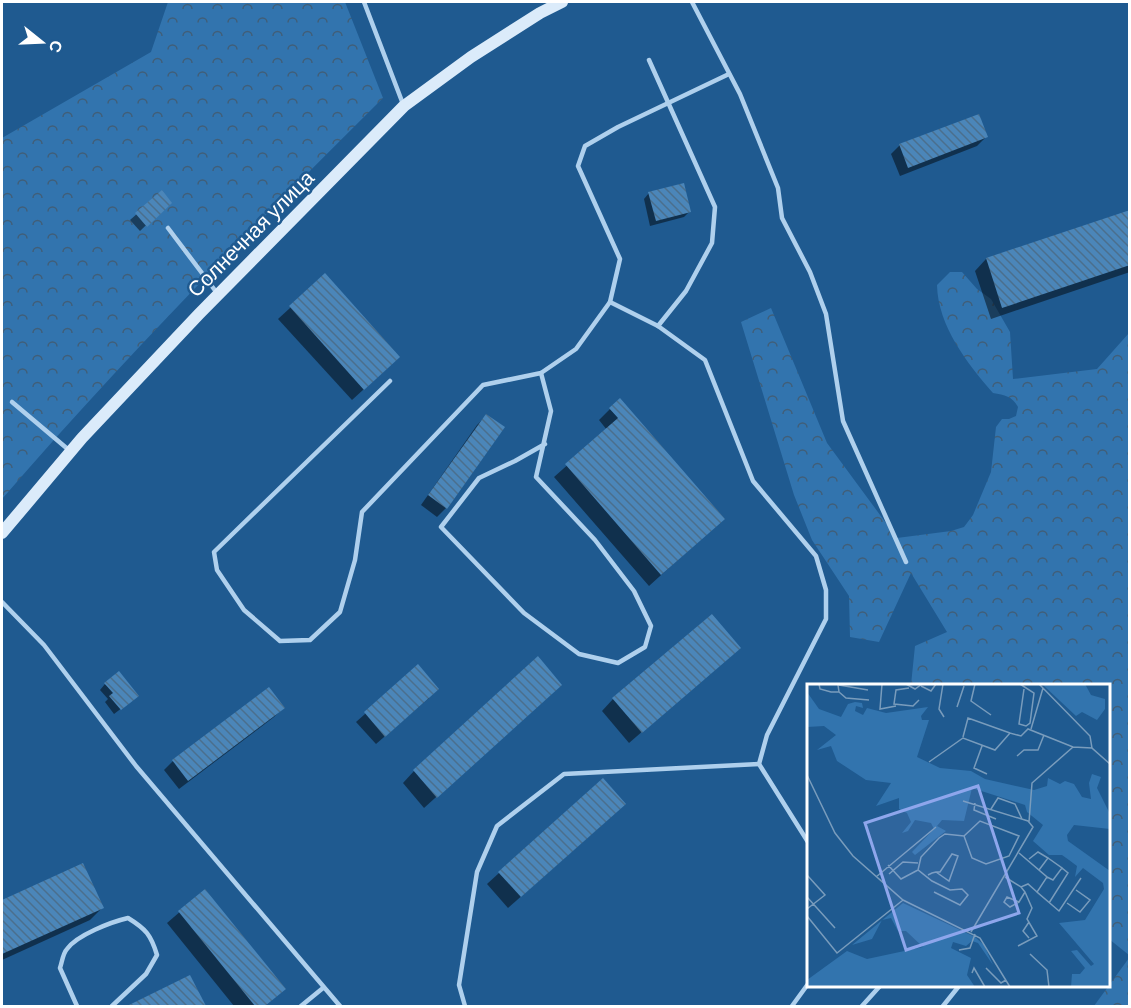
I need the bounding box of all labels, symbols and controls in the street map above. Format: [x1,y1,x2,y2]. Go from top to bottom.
north arrow [12,12,72,72]
text: С [46,38,68,56]
street label: Солнечная улица [181,164,319,301]
inset map [807,684,1110,987]

